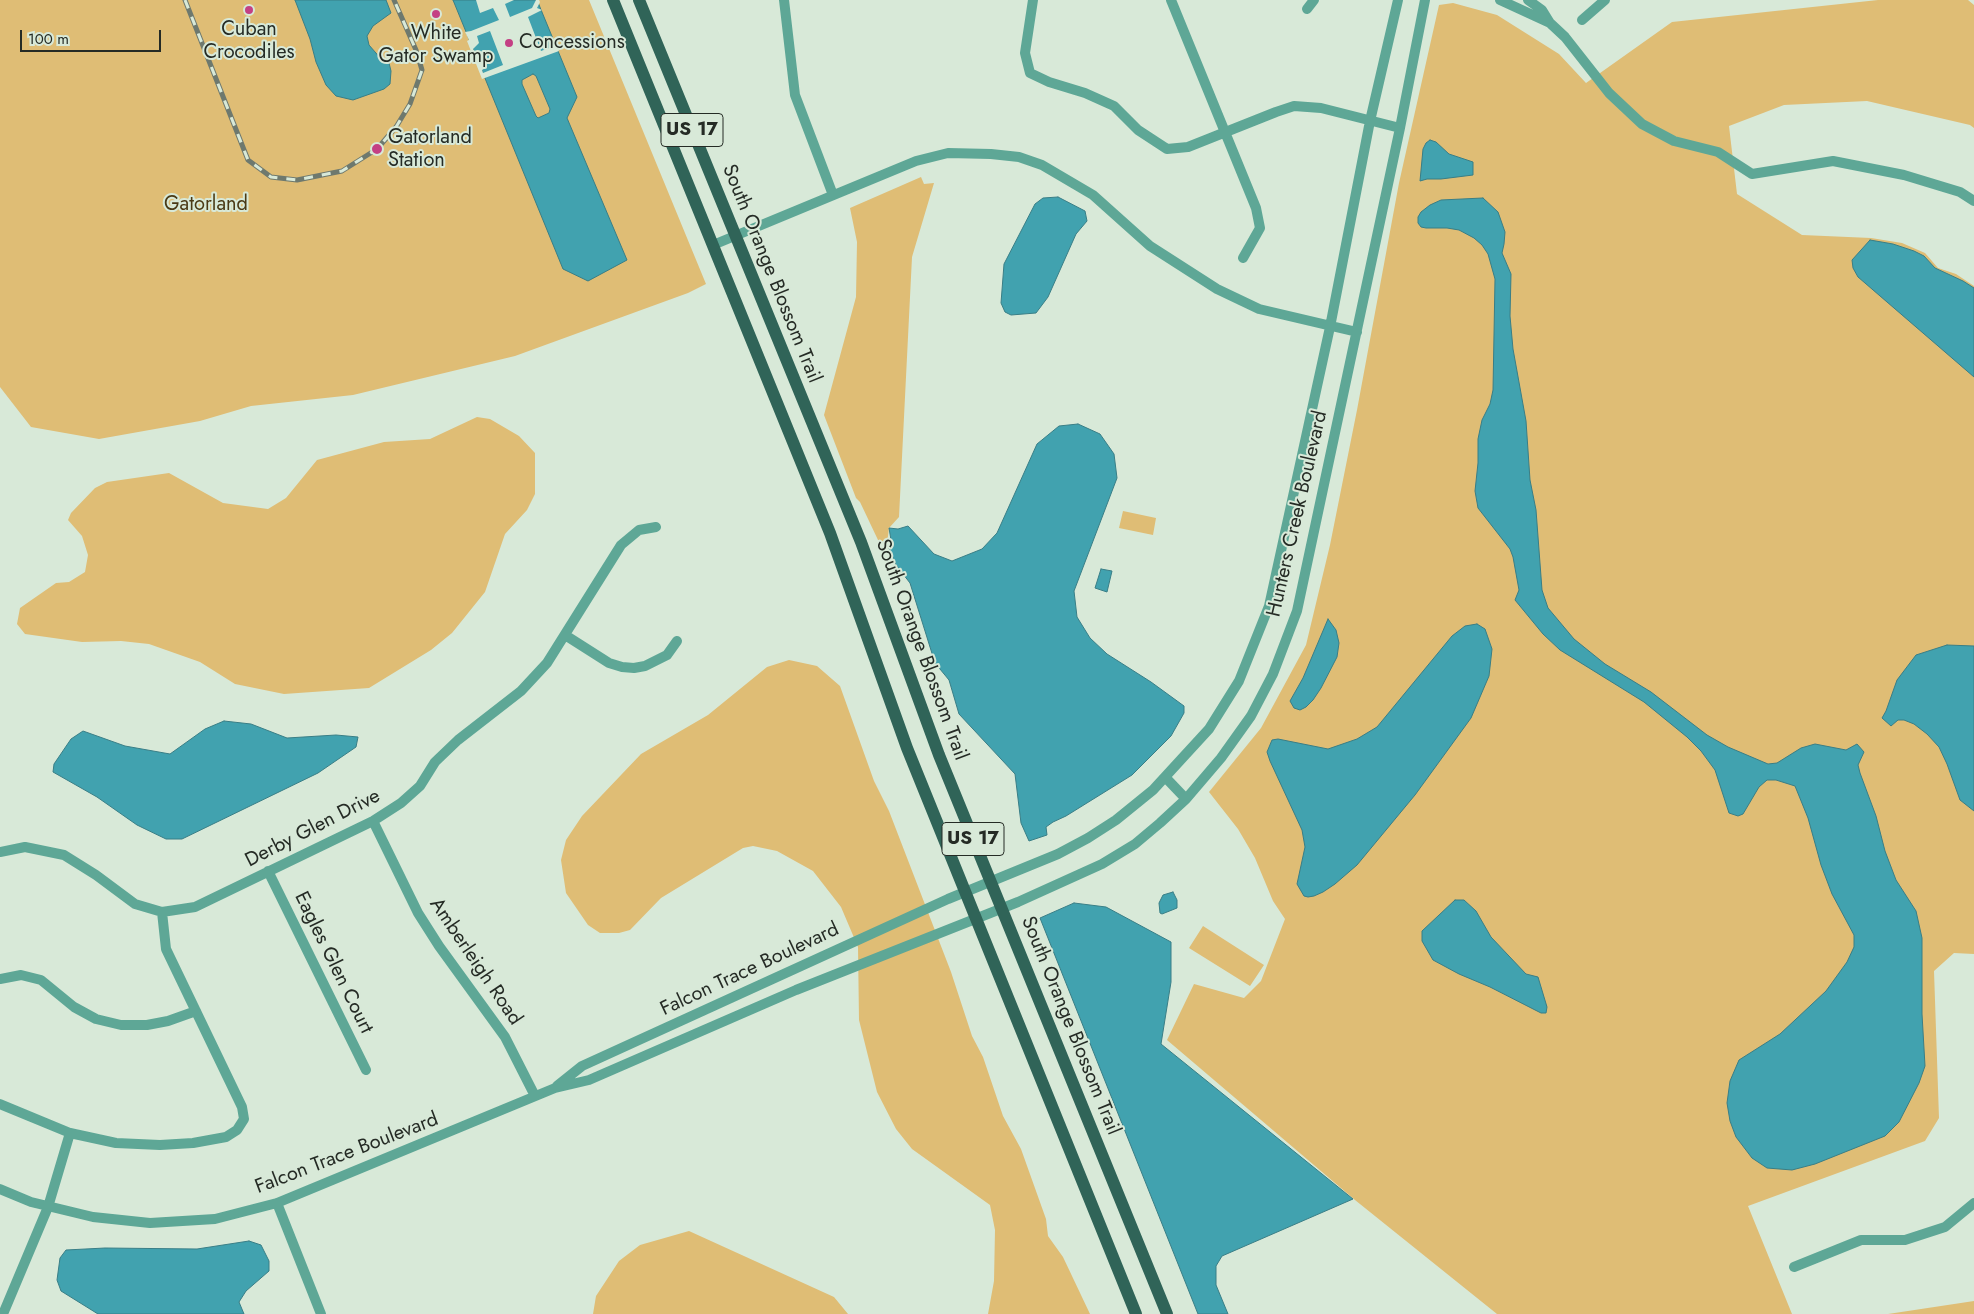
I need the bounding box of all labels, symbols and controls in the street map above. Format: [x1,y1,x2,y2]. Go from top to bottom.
marker: Cuban Crocodiles [243,4,255,16]
marker: White Gator Swamp [430,8,442,20]
place label: Cuban Crocodiles [203,18,295,65]
scale bar [22,20,164,52]
place label: White Gator Swamp [379,22,493,69]
text: 100 m [28,28,69,50]
place label: Concessions [519,31,625,55]
marker: Concessions [503,37,515,49]
road number: US 17 [661,114,723,146]
place label: Gatorland Station [388,126,472,173]
marker: Gatorland Station [370,142,384,156]
street label: South Orange Blossom Trail [716,161,826,387]
park label: Gatorland [164,193,248,217]
street label: Hunters Creek Boulevard [1263,409,1333,619]
street label: South Orange Blossom Trail [870,536,972,764]
street label: Derby Glen Drive [242,785,384,873]
road number: US 17 [942,822,1004,856]
street label: Eagles Glen Court [288,888,378,1038]
street label: Amberleigh Road [424,894,526,1030]
street label: South Orange Blossom Trail [1015,913,1125,1139]
street label: Falcon Trace Boulevard [657,918,843,1022]
street label: Falcon Trace Boulevard [252,1108,442,1200]

